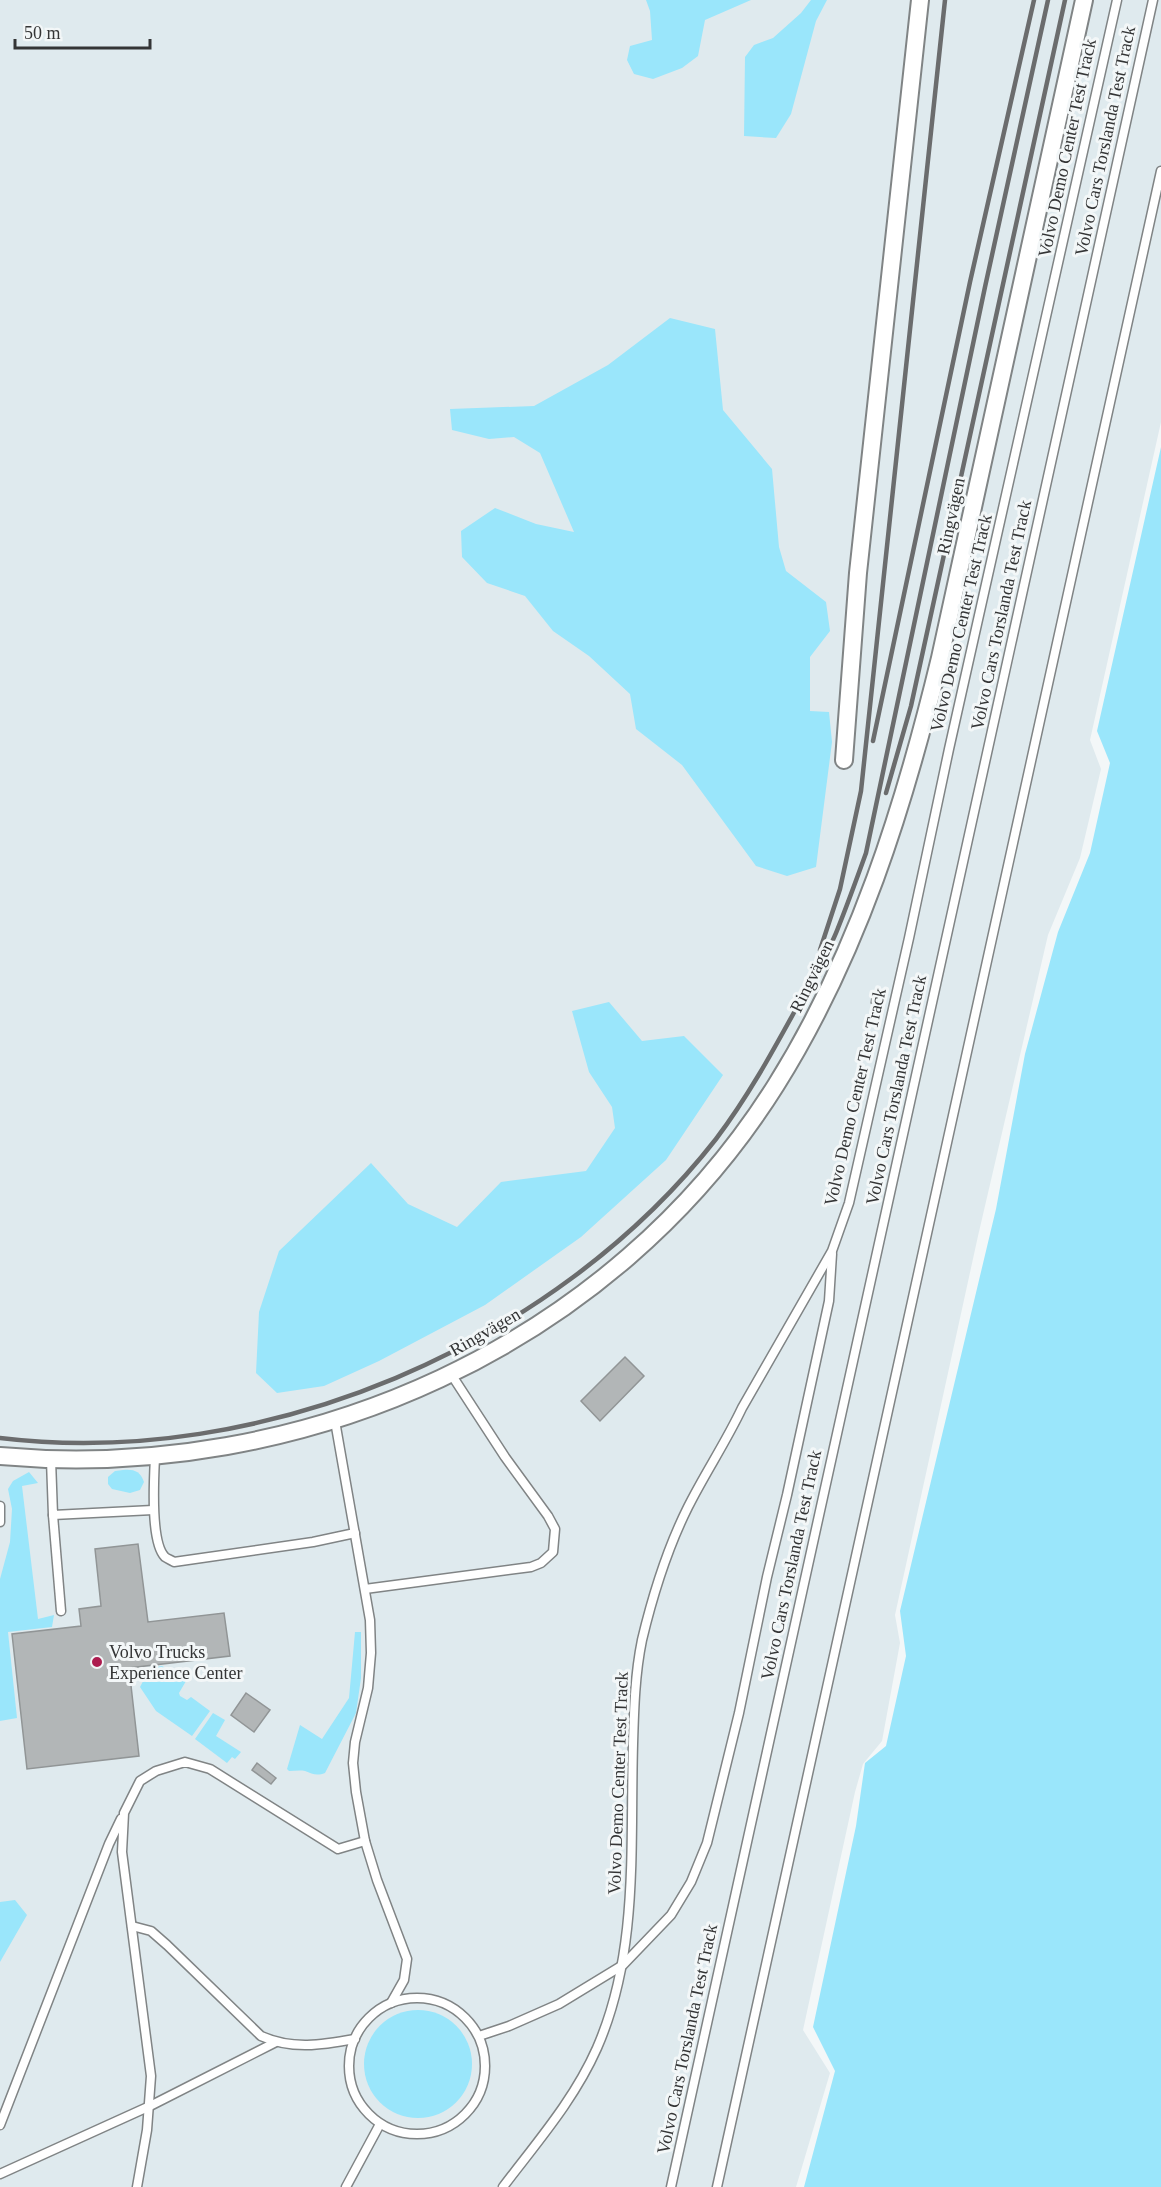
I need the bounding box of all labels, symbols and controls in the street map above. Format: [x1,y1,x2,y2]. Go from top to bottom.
scale bar [15,12,150,50]
text: 50 m [24,23,61,43]
street label: Volvo Cars Torslanda Test Track [1071,24,1139,258]
street label: Volvo Demo Center Test Track [1034,37,1100,259]
street label: Ringvägen [933,476,969,556]
street label: Volvo Cars Torslanda Test Track [967,498,1035,732]
street label: Volvo Demo Center Test Track [926,512,996,734]
street label: Ringvägen [786,937,838,1015]
street label: Volvo Cars Torslanda Test Track [862,973,930,1207]
street label: Volvo Demo Center Test Track [820,986,890,1208]
street label: Ringvägen [446,1304,524,1360]
street label: Volvo Cars Torslanda Test Track [757,1448,825,1682]
place label: Volvo Trucks Experience Center [109,1642,242,1683]
marker: Volvo Trucks Experience Center [90,1655,104,1669]
street label: Volvo Demo Center Test Track [604,1671,632,1895]
street label: Volvo Cars Torslanda Test Track [653,1922,721,2156]

